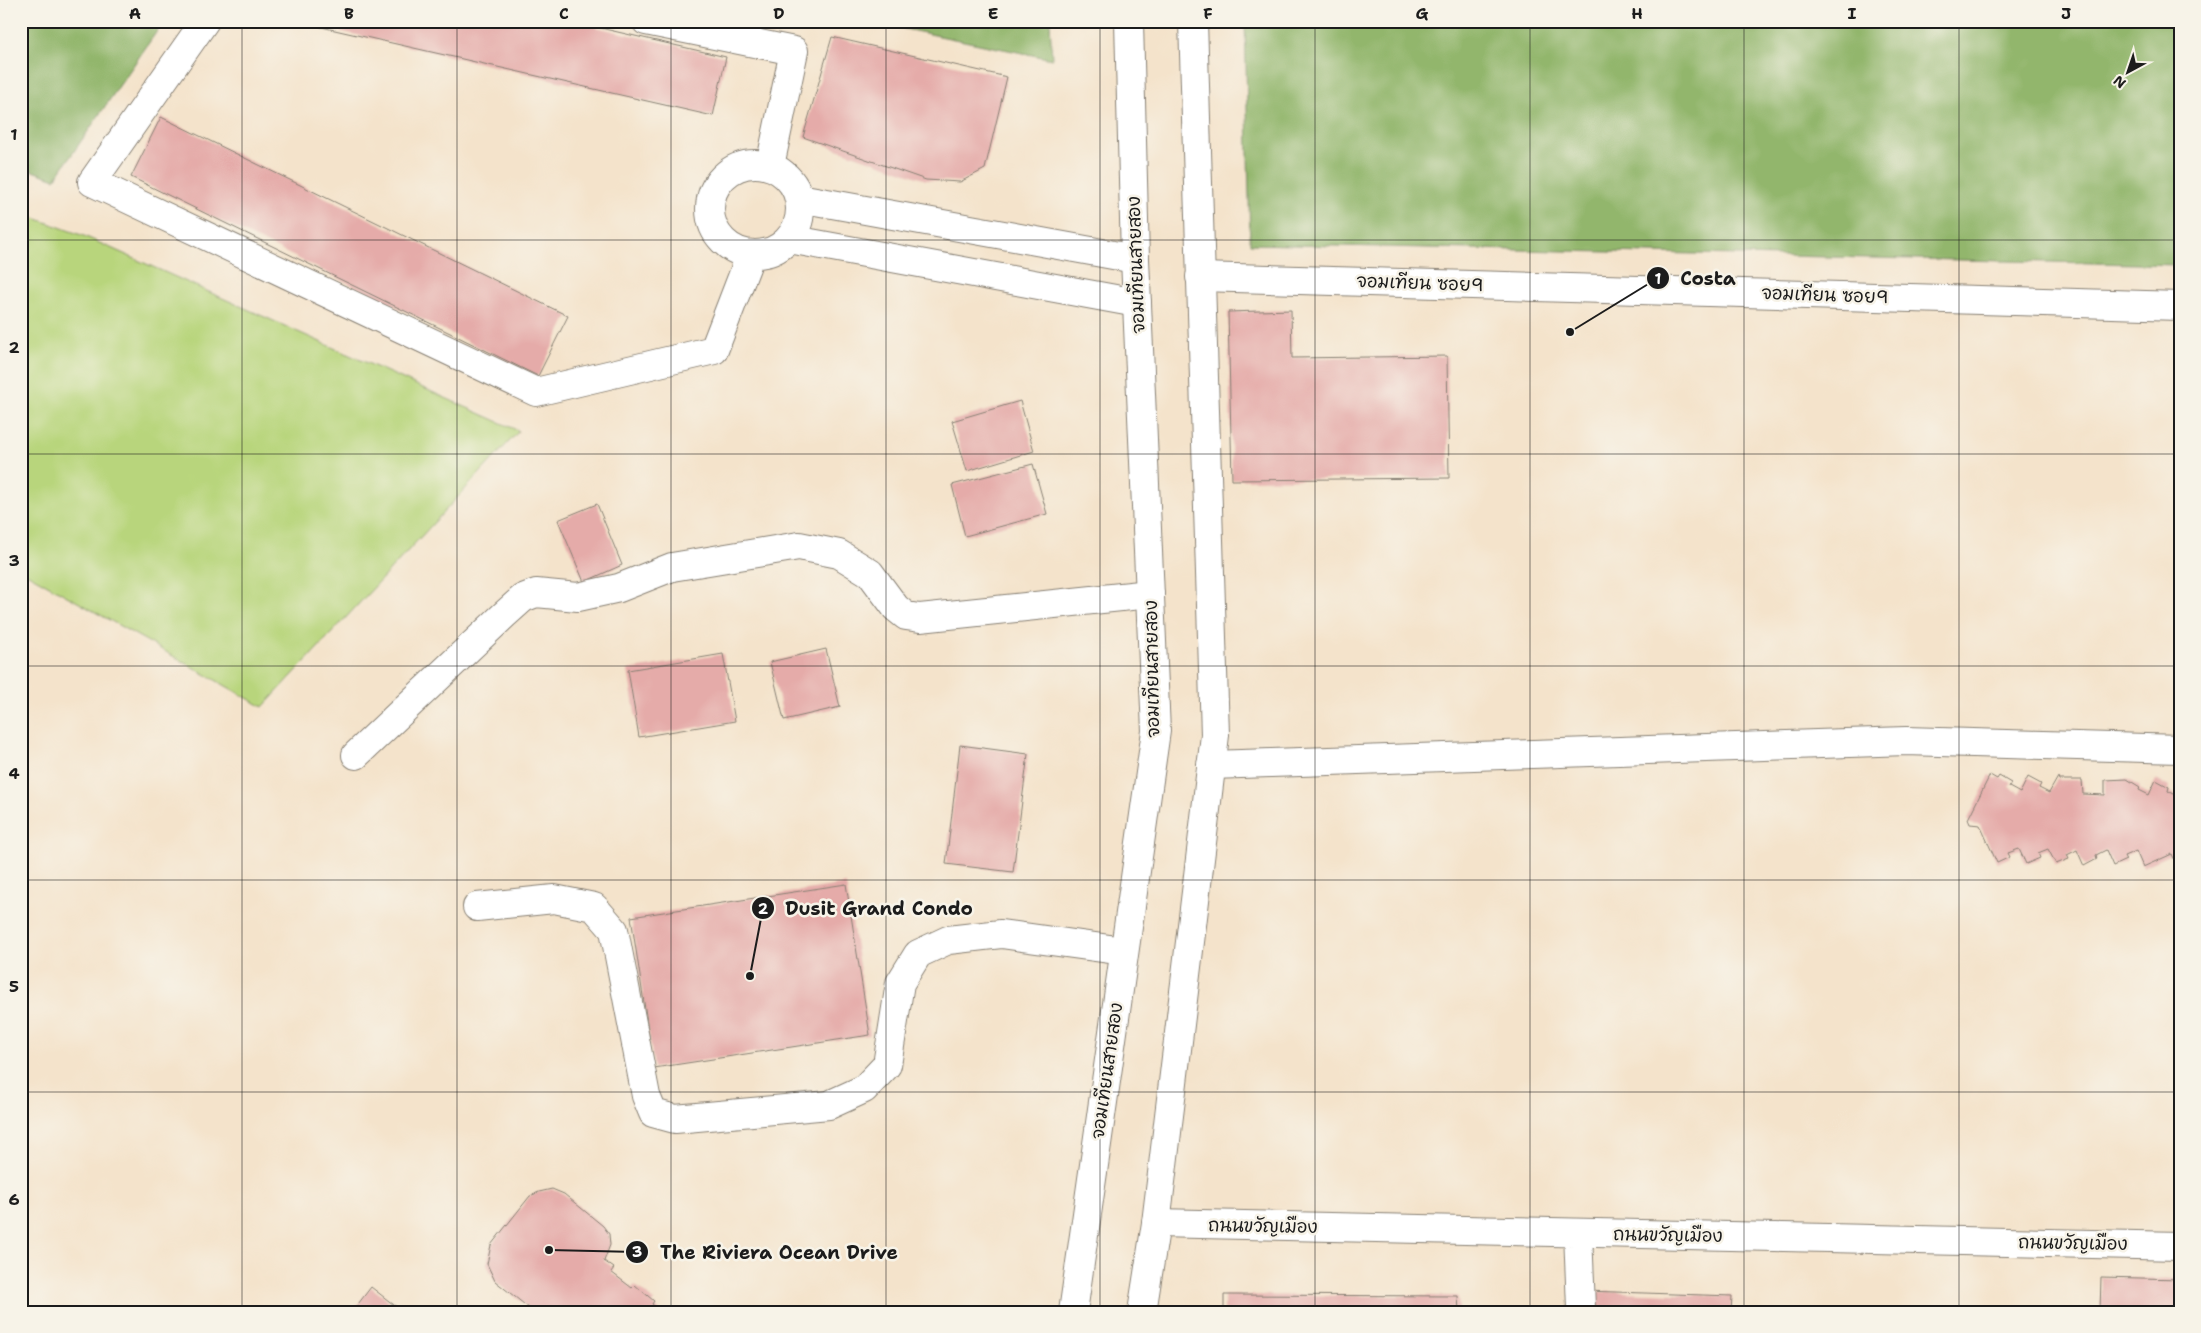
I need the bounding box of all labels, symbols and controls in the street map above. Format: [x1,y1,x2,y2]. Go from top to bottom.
text: A [129,3,141,24]
text: B [344,3,354,24]
text: C [559,3,569,24]
text: D [773,3,785,24]
text: E [988,3,998,24]
text: F [1203,3,1213,24]
text: G [1416,3,1429,24]
text: H [1631,3,1643,24]
text: I [1848,3,1857,24]
text: J [2061,3,2071,24]
north arrow [2104,48,2154,98]
text: N [2110,71,2130,92]
text: 1 [10,124,18,145]
street label: จอมเทียนสายสอง [1122,196,1150,334]
callout: Costa [1645,261,1746,295]
text: Costa [1680,266,1736,291]
street label: จอมเทียน ซอย9 [1356,269,1484,297]
text: 1 [1655,269,1662,289]
street label: จอมเทียน ซอย9 [1761,281,1889,309]
text: 2 [8,337,20,358]
text: 3 [8,550,20,571]
street label: จอมเทียนสายสอง [1139,600,1165,738]
text: 4 [8,763,20,784]
callout: Dusit Grand Condo [750,891,983,925]
text: Dusit Grand Condo [785,896,973,921]
text: 2 [758,899,769,919]
text: 5 [9,976,19,997]
street label: จอมเทียนสายสอง [1086,1001,1128,1141]
text: 6 [8,1189,20,1210]
street label: ถนนขวัญเมือง [1208,1213,1318,1239]
street label: ถนนขวัญเมือง [1613,1222,1723,1248]
street label: ถนนขวัญเมือง [2018,1230,2128,1256]
callout: The Riviera Ocean Drive [625,1235,908,1269]
text: The Riviera Ocean Drive [660,1240,898,1265]
text: 3 [632,1242,642,1262]

